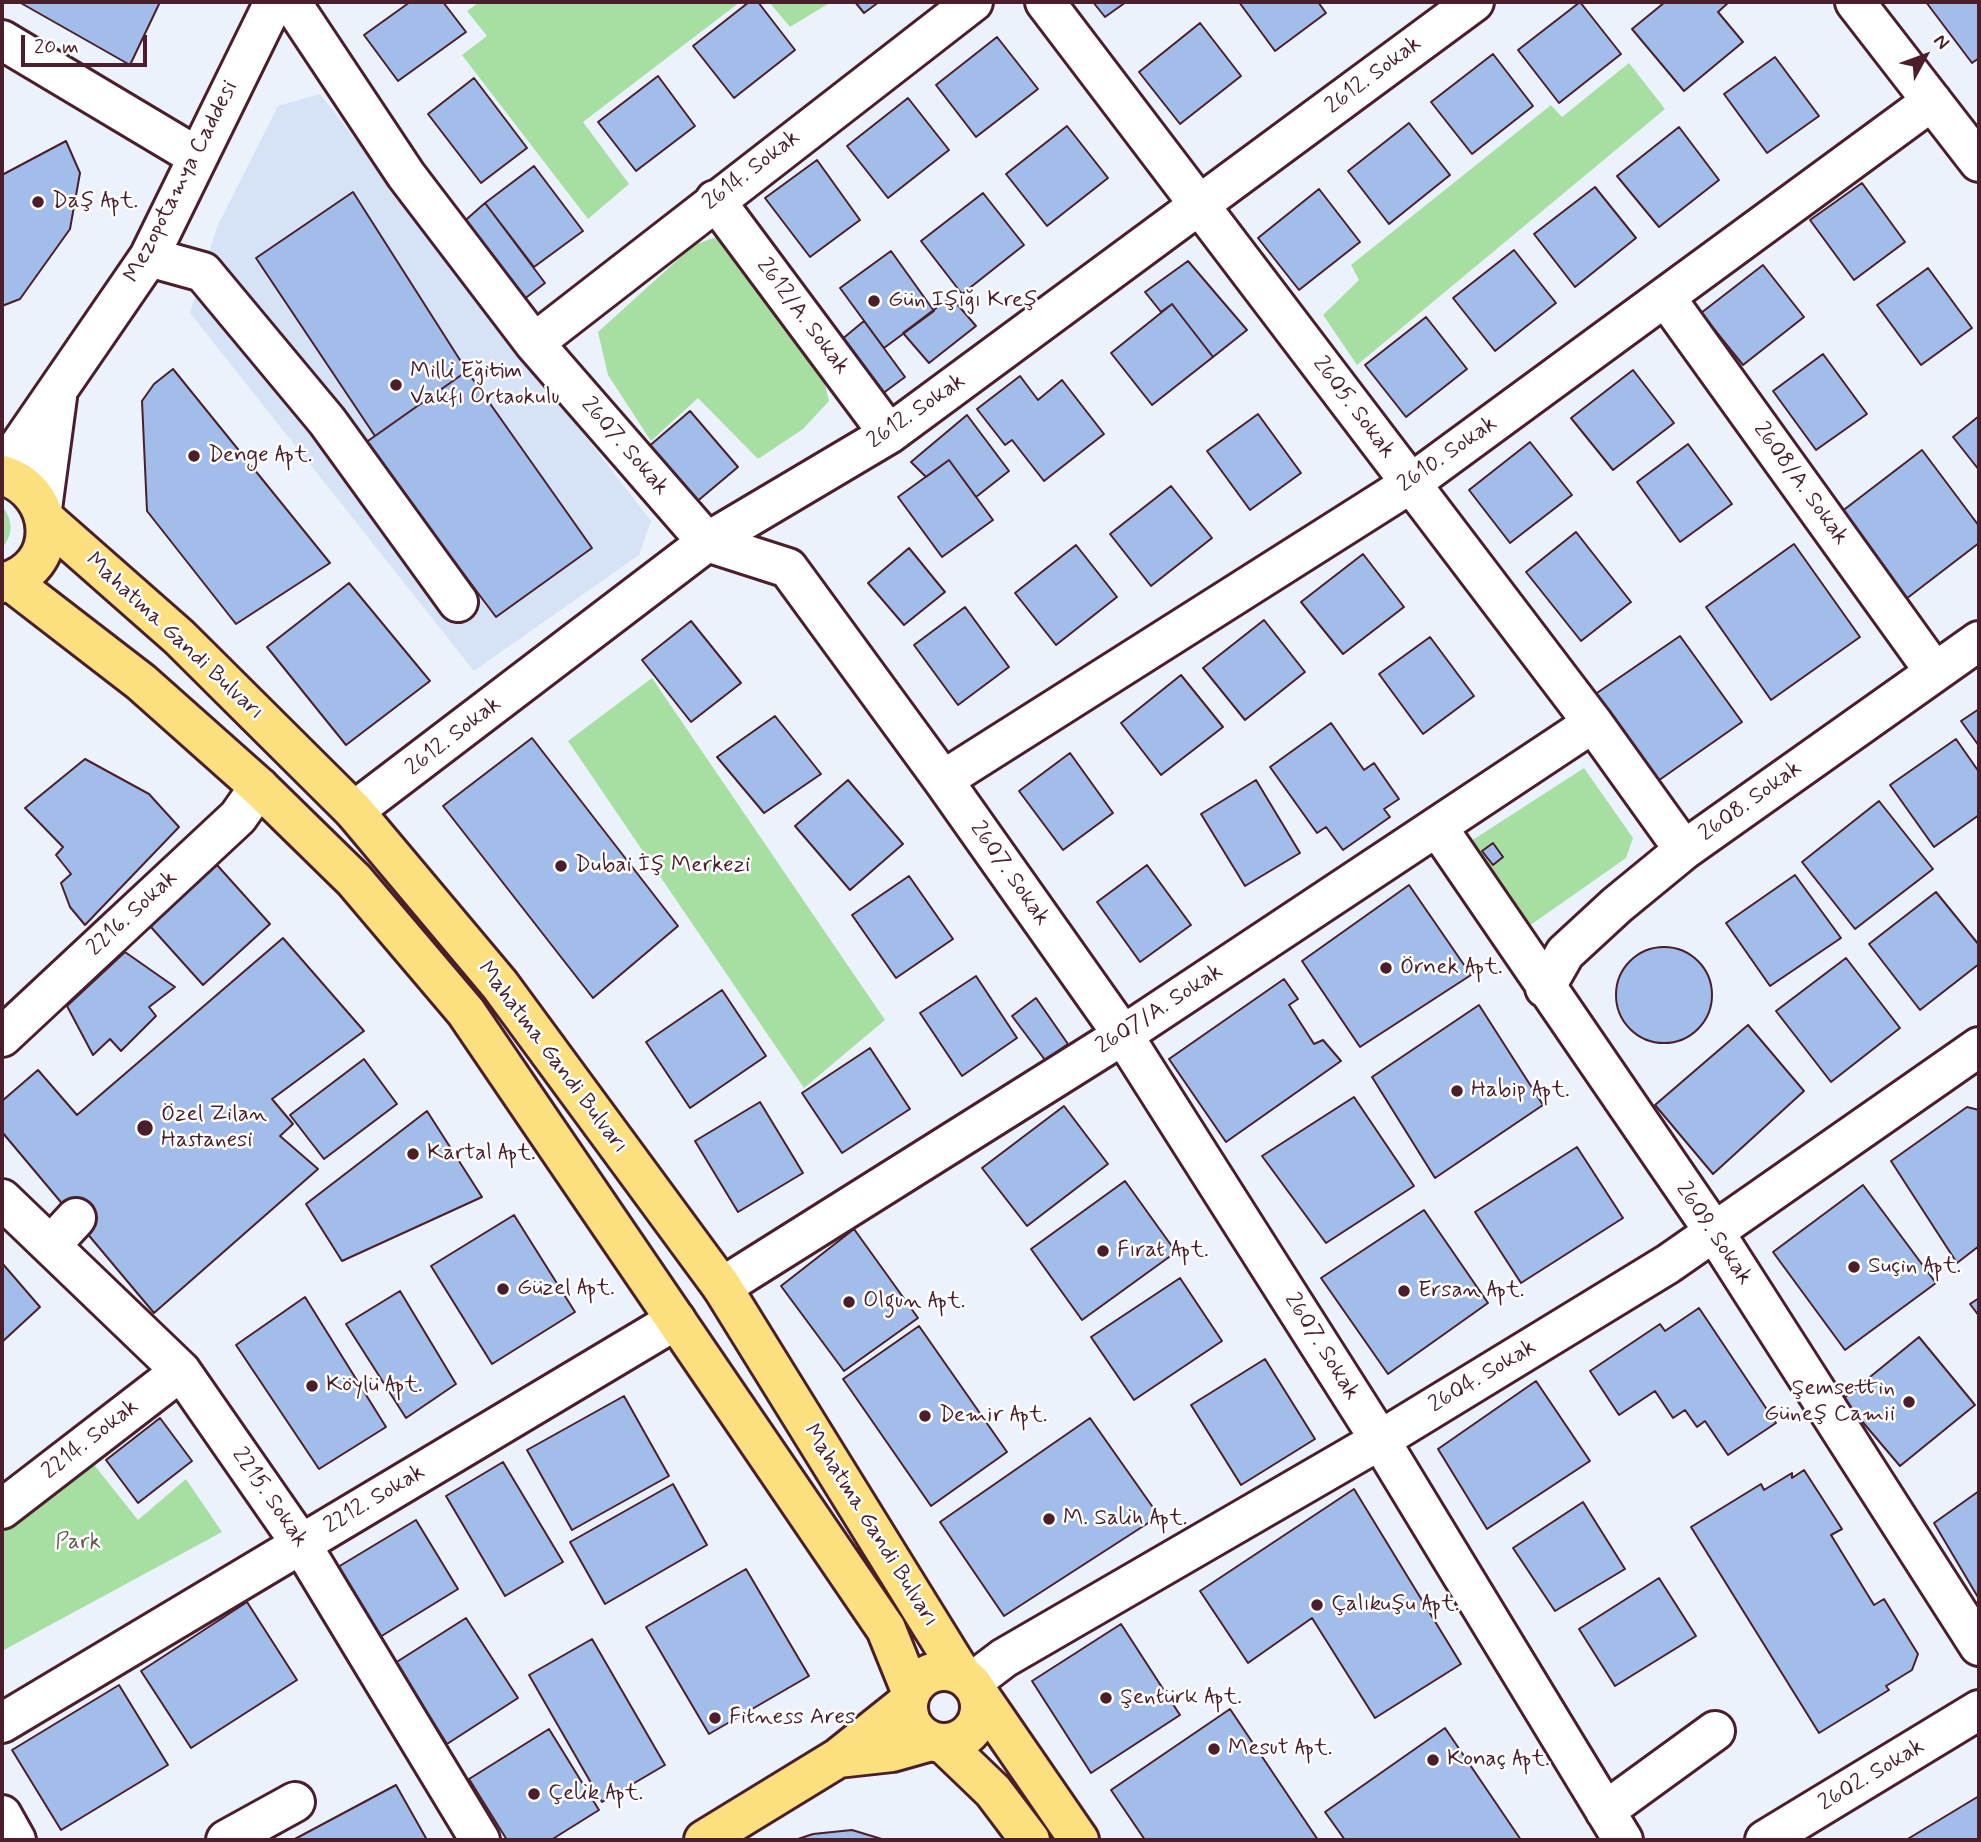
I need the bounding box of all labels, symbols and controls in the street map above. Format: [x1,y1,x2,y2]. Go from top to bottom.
scale bar [24,21,150,65]
north arrow [1890,21,1960,91]
text: N [1928,29,1955,55]
street label: 2612. Sokak [1320,31,1428,121]
text: 20 m [34,33,79,61]
street label: Mezopotamya Caddesi [119,77,245,287]
street label: 2614. Sokak [698,125,806,217]
place label: Daş Apt. [52,188,138,216]
marker: Daş Apt. [30,194,46,210]
street label: 2612/A. Sokak [749,253,855,381]
place label: Gün Işığı Kreş [888,287,1038,315]
marker: Gün Işığı Kreş [866,293,882,309]
street label: 2605. Sokak [1306,351,1400,465]
place label: Milli Eğitim Vakfı Ortaokulu [410,358,560,412]
street label: 2612. Sokak [863,368,971,456]
marker: Milli Eğitim Vakfı Ortaokulu [388,377,404,393]
street label: 2607. Sokak [574,392,674,502]
street label: 2610. Sokak [1393,411,1503,499]
street label: 2608/A. Sokak [1746,417,1854,551]
place label: Denge Apt. [208,442,312,470]
marker: Denge Apt. [186,448,202,464]
street label: Mahatma Gandi Bulvarı [79,547,269,727]
street label: 2612. Sokak [401,691,507,783]
street label: 2608. Sokak [1694,756,1808,848]
street label: 2607. Sokak [963,817,1055,931]
place label: Dubai İş Merkezi [575,852,750,880]
marker: Dubai İş Merkezi [553,858,569,874]
street label: 2216. Sokak [82,865,184,963]
place label: Örnek Apt. [1400,954,1503,982]
street label: Mahatma Gandi Bulvarı [471,956,633,1160]
street label: 2607/A. Sokak [1091,959,1229,1061]
marker: Örnek Apt. [1378,960,1394,976]
place label: Habip Apt. [1471,1077,1570,1105]
marker: Habip Apt. [1449,1083,1465,1099]
place label: Özel Zilan Hastanesi [161,1101,267,1155]
marker: Özel Zilan Hastanesi [135,1118,155,1138]
place label: Kartal Apt. [427,1140,536,1168]
marker: Kartal Apt. [405,1146,421,1162]
street label: 2609. Sokak [1668,1177,1758,1291]
place label: Fırat Apt. [1117,1237,1209,1265]
marker: Fırat Apt. [1095,1243,1111,1259]
place label: Suçin Apt. [1868,1253,1961,1281]
marker: Suçin Apt. [1846,1259,1862,1275]
place label: Güzel Apt. [517,1275,615,1303]
place label: Ersan Apt. [1418,1277,1525,1305]
marker: Güzel Apt. [495,1281,511,1297]
marker: Ersan Apt. [1396,1283,1412,1299]
place label: Olgun Apt. [863,1288,965,1316]
street label: 2607. Sokak [1277,1288,1365,1406]
marker: Olgun Apt. [841,1294,857,1310]
street label: 2604. Sokak [1424,1334,1542,1420]
place label: Köylü Apt. [326,1372,423,1400]
place label: Şemsettin Güneş Camii [1764,1375,1895,1429]
marker: Köylü Apt. [304,1378,320,1394]
street label: 2214. Sokak [37,1394,145,1486]
marker: Şemsettin Güneş Camii [1901,1394,1917,1410]
place label: Demir Apt. [939,1402,1048,1430]
marker: Demir Apt. [917,1408,933,1424]
street label: Mahatma Gandi Bulvarı [796,1420,944,1632]
street label: 2215. Sokak [225,1443,313,1553]
street label: 2212. Sokak [320,1459,430,1541]
place label: M. Salih Apt. [1063,1505,1188,1533]
marker: M. Salih Apt. [1041,1511,1057,1527]
park label: Park [55,1529,101,1557]
place label: Çalıkuşu Apt. [1331,1591,1460,1619]
marker: Çalıkuşu Apt. [1309,1597,1325,1613]
place label: Şentürk Apt. [1120,1684,1242,1712]
marker: Şentürk Apt. [1098,1690,1114,1706]
place label: Fitness Ares [729,1704,855,1732]
marker: Fitness Ares [707,1710,723,1726]
street label: 2602. Sokak [1814,1734,1930,1818]
place label: Mesut Apt. [1228,1735,1332,1763]
marker: Mesut Apt. [1206,1741,1222,1757]
place label: Konaç Apt. [1447,1746,1550,1774]
marker: Konaç Apt. [1425,1752,1441,1768]
place label: Çelik Apt. [548,1780,643,1808]
marker: Çelik Apt. [526,1786,542,1802]

